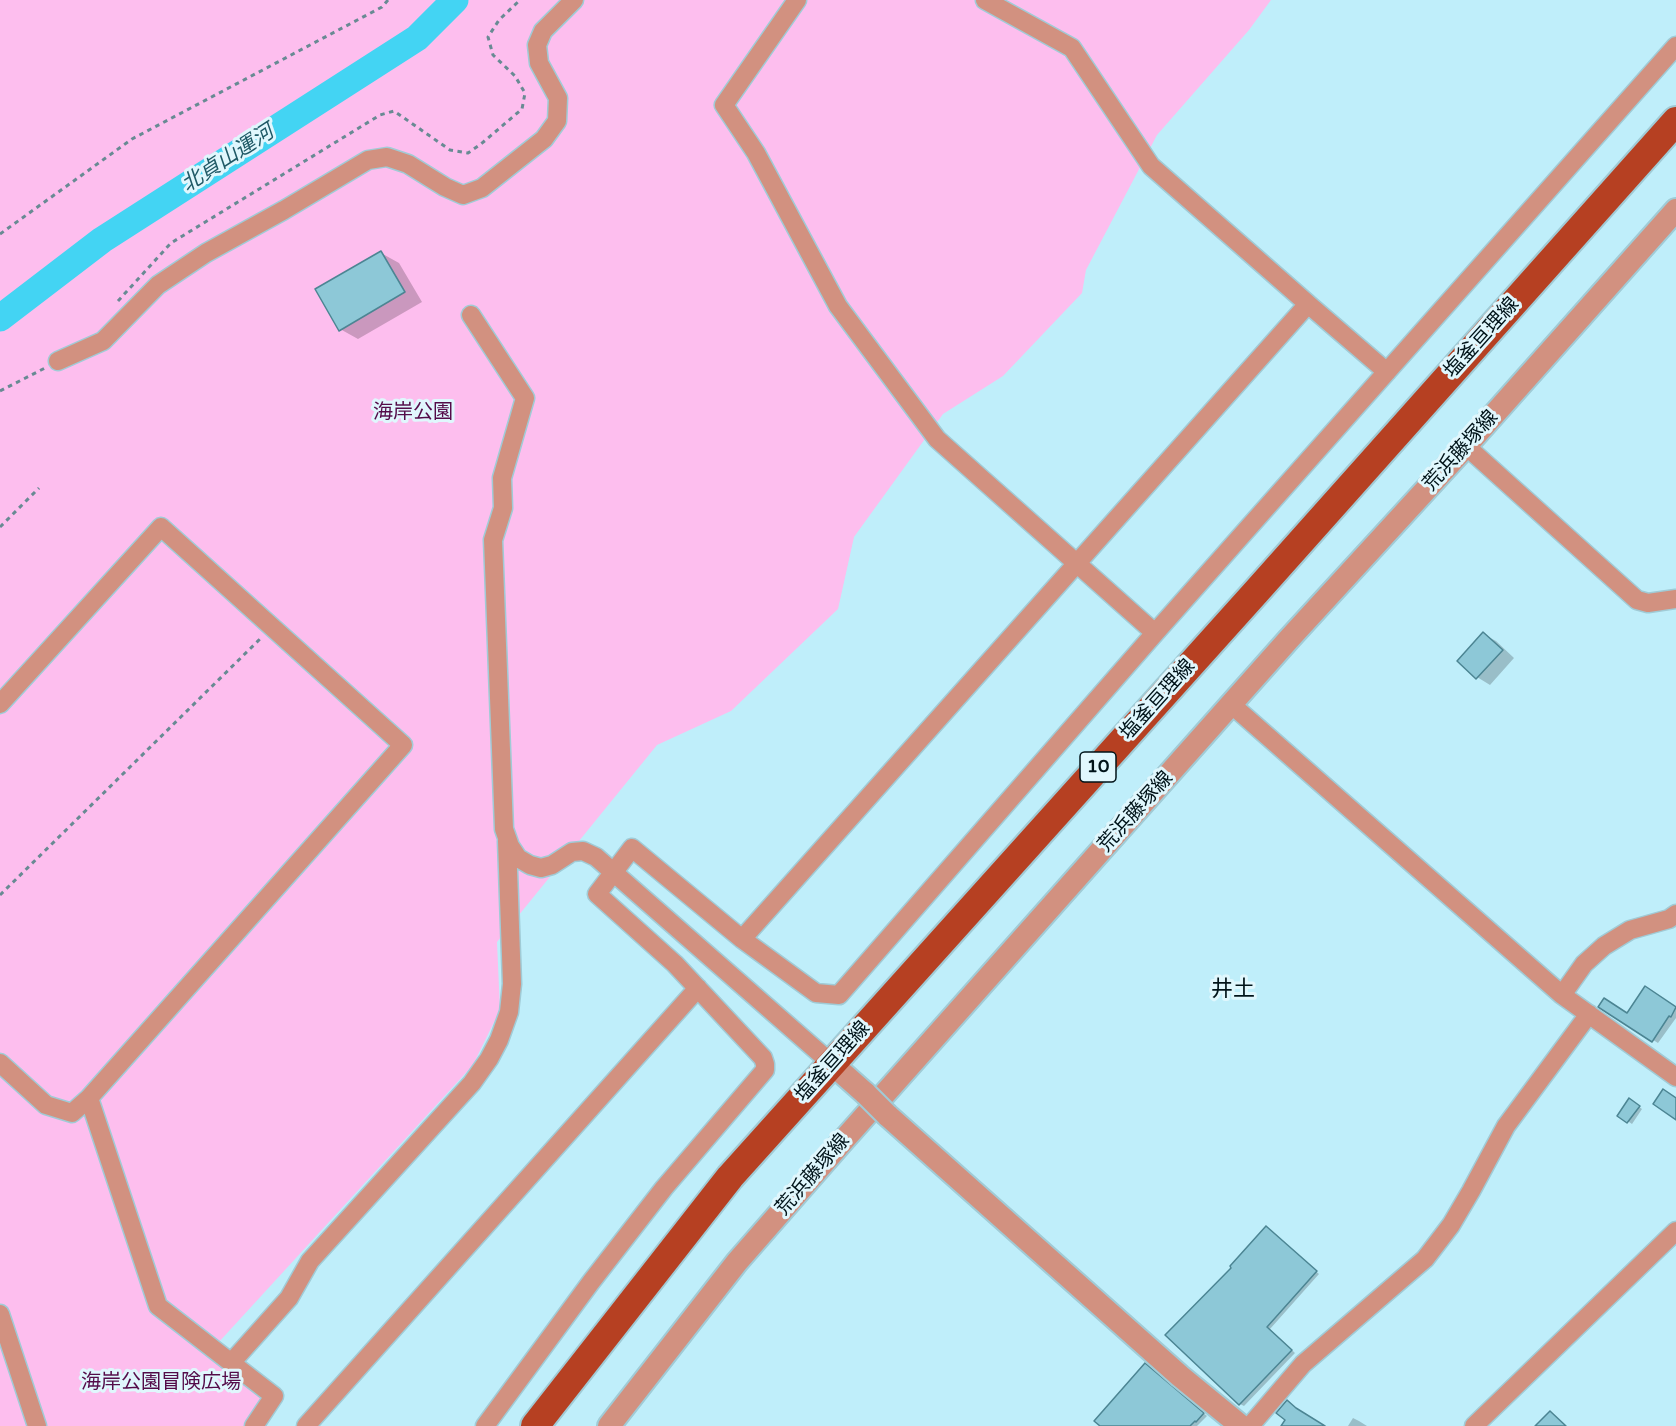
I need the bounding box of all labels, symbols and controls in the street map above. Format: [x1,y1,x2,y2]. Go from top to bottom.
water label: 北貞山運河 [177,120,279,198]
street label: 塩釜亘理線 [1440,293,1524,383]
park label: 海岸公園 [373,401,453,425]
street label: 荒浜藤塚線 [1419,406,1503,496]
street label: 塩釜亘理線 [1116,655,1200,745]
road number: 10 [1080,752,1116,782]
street label: 荒浜藤塚線 [1094,767,1178,857]
district label: 井土 [1211,977,1255,1003]
street label: 塩釜亘理線 [791,1017,875,1107]
street label: 荒浜藤塚線 [771,1129,855,1221]
park label: 海岸公園冒険広場 [81,1371,241,1395]

